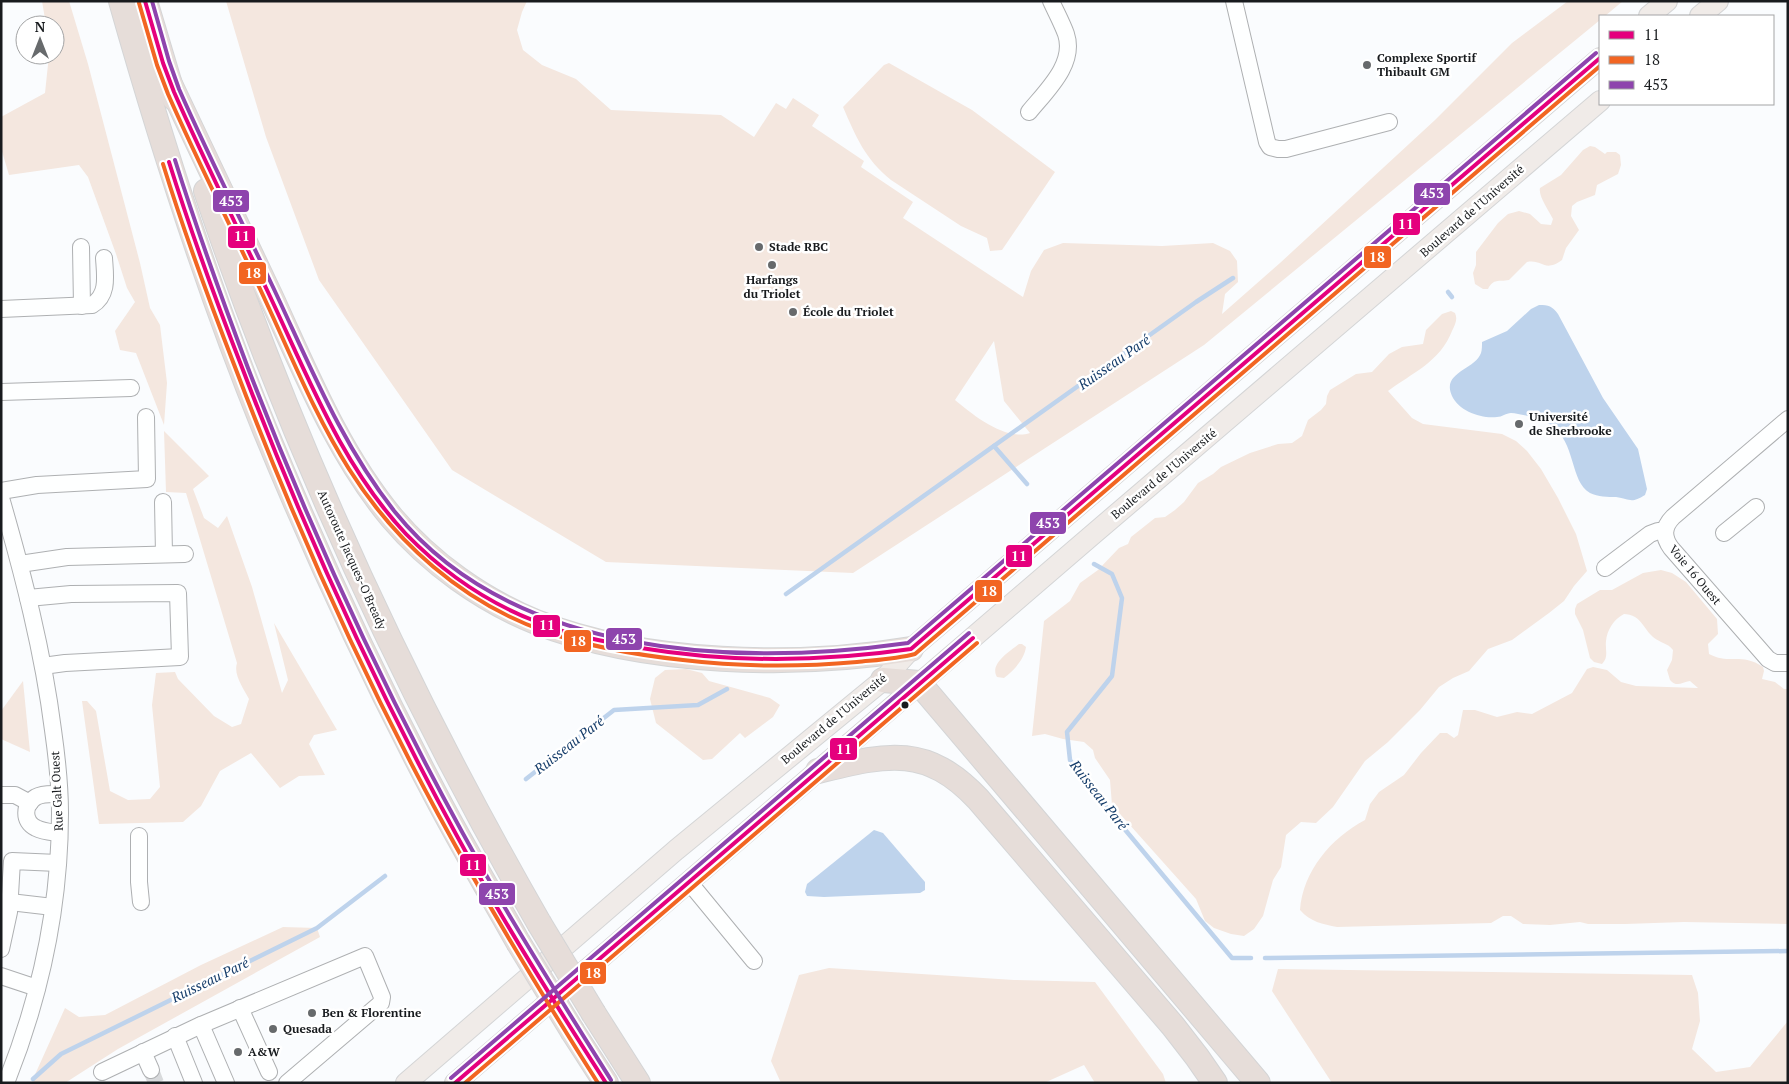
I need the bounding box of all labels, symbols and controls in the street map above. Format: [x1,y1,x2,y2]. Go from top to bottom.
north arrow [15,15,65,65]
legend [1599,15,1774,105]
text: N [35,17,46,36]
text: 11 [1644,24,1660,44]
text: 18 [1644,49,1660,69]
place label: Complexe Sportif Thibault GM [1377,50,1478,79]
marker: Complexe Sportif Thibault GM [1361,59,1373,71]
text: 453 [1644,74,1668,94]
street label: Boulevard de l'Université [1416,161,1527,260]
line badge: 453 [1413,182,1451,206]
text: 453 [1420,183,1444,202]
line badge: 453 [212,189,250,213]
text: 453 [219,191,243,210]
line badge: 11 [1392,212,1421,236]
text: 11 [1398,214,1414,233]
line badge: 11 [227,225,256,249]
text: 11 [234,226,250,245]
place label: Stade RBC [769,239,828,254]
marker: Stade RBC [753,241,765,253]
line badge: 18 [1363,245,1392,269]
text: 18 [1369,247,1385,266]
marker: Harfangs du Triolet [766,259,778,271]
line badge: 18 [238,261,267,285]
text: 18 [245,263,261,282]
place label: Harfangs du Triolet [743,272,801,301]
place label: École du Triolet [803,304,894,319]
marker: École du Triolet [787,306,799,318]
water label: Ruisseau Paré [1073,329,1154,394]
place label: Université de Sherbrooke [1529,409,1612,438]
marker: Université de Sherbrooke [1513,418,1525,430]
street label: Boulevard de l'Université [1108,425,1220,522]
street label: Autoroute Jacques-O'Bready [315,488,390,633]
line badge: 453 [1029,511,1067,535]
text: 453 [1036,513,1060,532]
street label: Voie 16 Ouest [1666,542,1725,608]
line badge: 11 [1005,544,1033,568]
text: 11 [1011,546,1027,565]
line badge: 18 [974,579,1003,603]
text: 18 [981,581,997,600]
line badge: 11 [532,614,561,638]
text: 11 [539,615,555,634]
line badge: 453 [605,627,643,651]
line badge: 18 [563,629,592,653]
text: 453 [612,629,636,648]
text: 18 [570,631,586,650]
street label: Boulevard de l'Université [778,670,890,767]
unlabelled marker [900,700,910,710]
water label: Ruisseau Paré [529,711,608,779]
line badge: 11 [829,737,858,761]
text: 11 [836,739,852,758]
street label: Rue Galt Ouest [47,750,66,831]
water label: Ruisseau Paré [1065,755,1133,834]
line badge: 11 [459,853,487,877]
text: 11 [465,855,481,874]
line badge: 453 [478,882,516,906]
text: 453 [485,884,509,903]
water label: Ruisseau Paré [167,952,252,1007]
line badge: 18 [579,961,607,985]
text: 18 [585,963,601,982]
place label: Ben & Florentine [322,1005,422,1020]
marker: Ben & Florentine [306,1007,318,1019]
place label: Quesada [283,1021,332,1036]
marker: Quesada [267,1023,279,1035]
place label: A&W [248,1044,281,1059]
marker: A&W [232,1046,244,1058]

